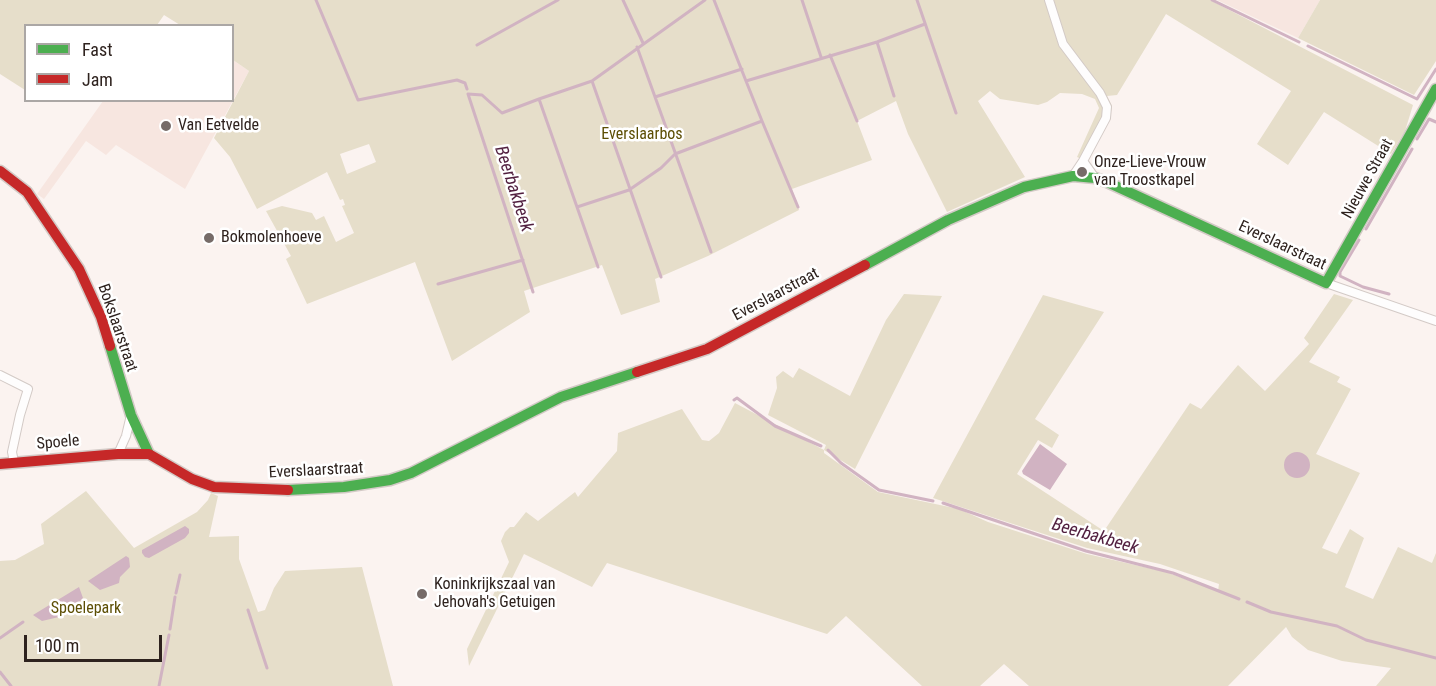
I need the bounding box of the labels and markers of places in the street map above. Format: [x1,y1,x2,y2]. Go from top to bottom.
place label: Van Eetvelde [178,116,259,136]
marker: Van Eetvelde [159,119,173,133]
place label: Onze-Lieve-Vrouw van Troostkapel [1094,153,1206,191]
marker: Onze-Lieve-Vrouw van Troostkapel [1075,165,1089,179]
place label: Bokmolenhoeve [221,228,321,248]
marker: Bokmolenhoeve [202,231,216,245]
place label: Koninkrijkszaal van Jehovah's Getuigen [434,575,556,613]
marker: Koninkrijkszaal van Jehovah's Getuigen [415,587,429,601]

